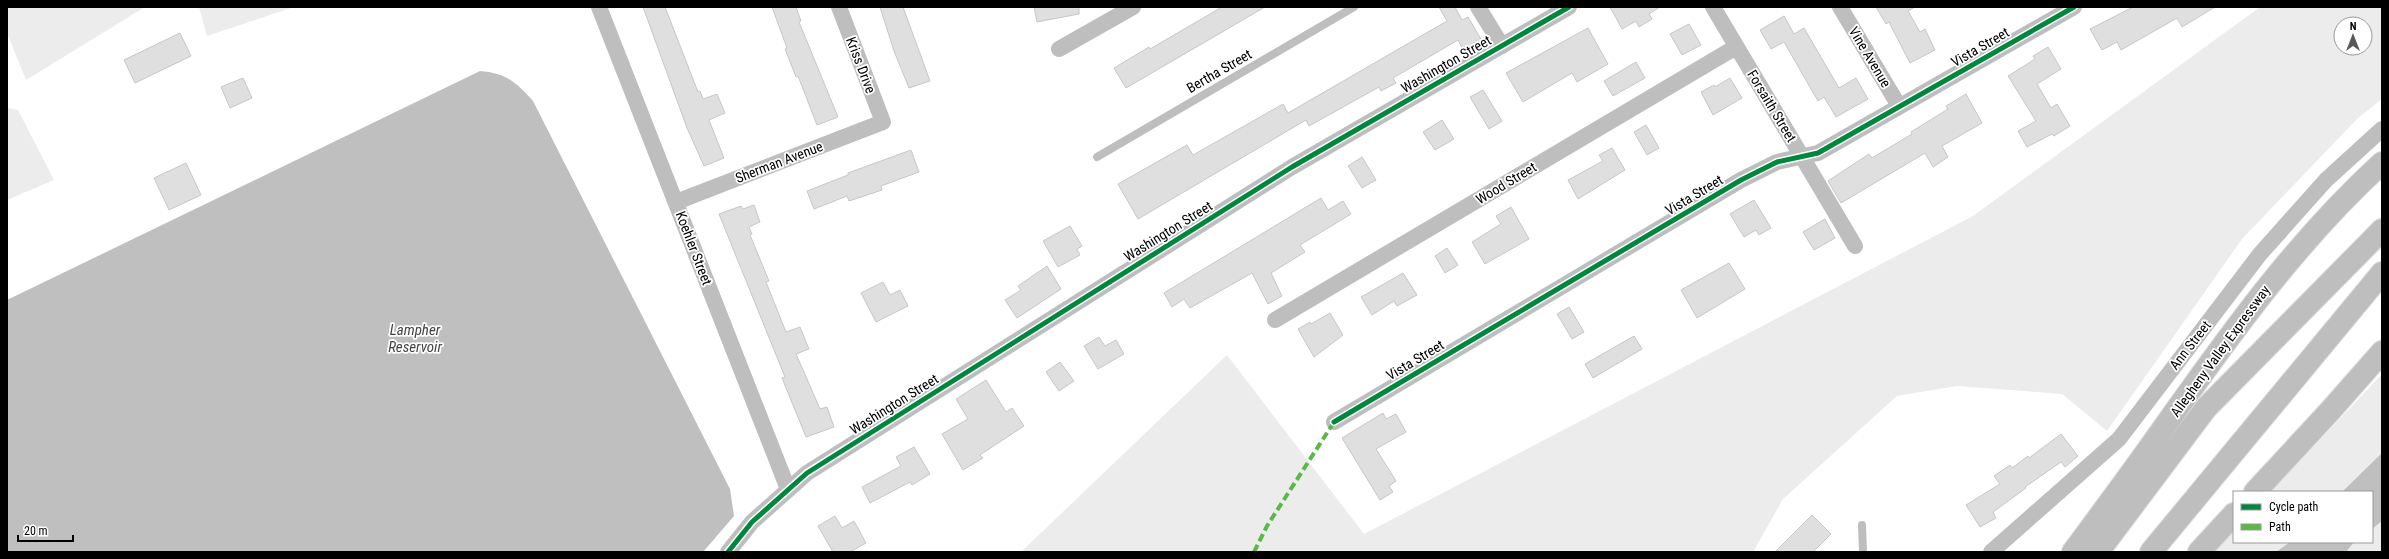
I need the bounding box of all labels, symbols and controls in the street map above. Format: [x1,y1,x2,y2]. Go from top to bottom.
north arrow [2333,16,2373,56]
text: N [2350,20,2357,33]
street label: Vine Avenue [1846,24,1895,91]
street label: Vista Street [1948,24,2012,70]
street label: Washington Street [1398,32,1494,96]
street label: Kriss Drive [843,35,879,96]
street label: Bertha Street [1184,46,1254,96]
street label: Forsaith Street [1744,67,1800,145]
street label: Sherman Avenue [733,138,825,186]
street label: Wood Street [1473,159,1539,207]
street label: Vista Street [1662,172,1726,218]
street label: Washington Street [1121,197,1215,265]
street label: Koehler Street [673,209,715,287]
street label: Allegheny Valley Expressway [2167,282,2273,420]
street label: Ann Street [2166,317,2214,373]
water label: Lampher Reservoir [388,321,442,356]
street label: Vista Street [1383,337,1447,383]
street label: Washington Street [847,370,941,438]
legend [2233,491,2373,543]
text: Cycle path [2269,500,2319,514]
scale bar [18,517,73,543]
text: Path [2269,520,2291,534]
text: 20 m [24,524,48,538]

